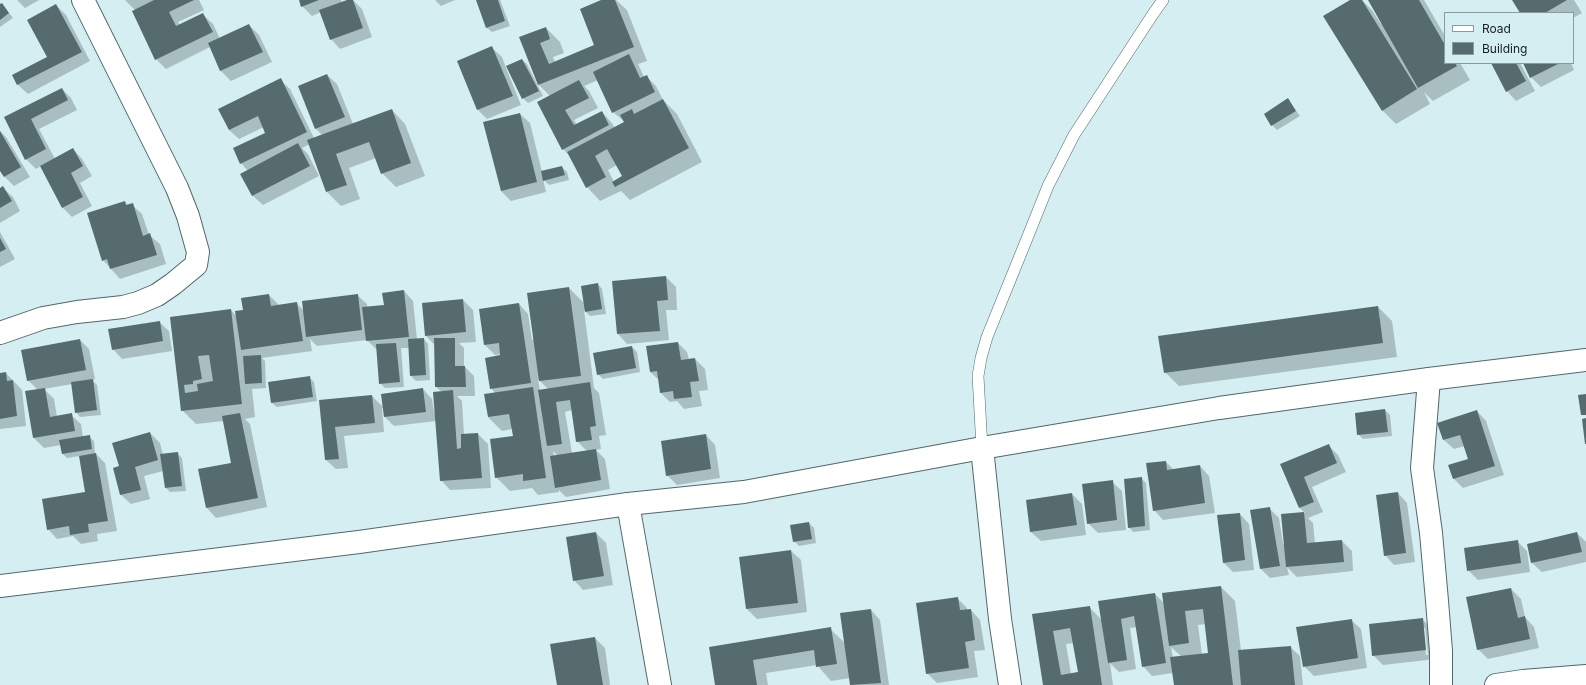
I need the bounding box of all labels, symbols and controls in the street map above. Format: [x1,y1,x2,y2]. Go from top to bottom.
legend [1444,12,1574,64]
text: Road [1482,21,1511,36]
text: Building [1482,41,1527,56]

